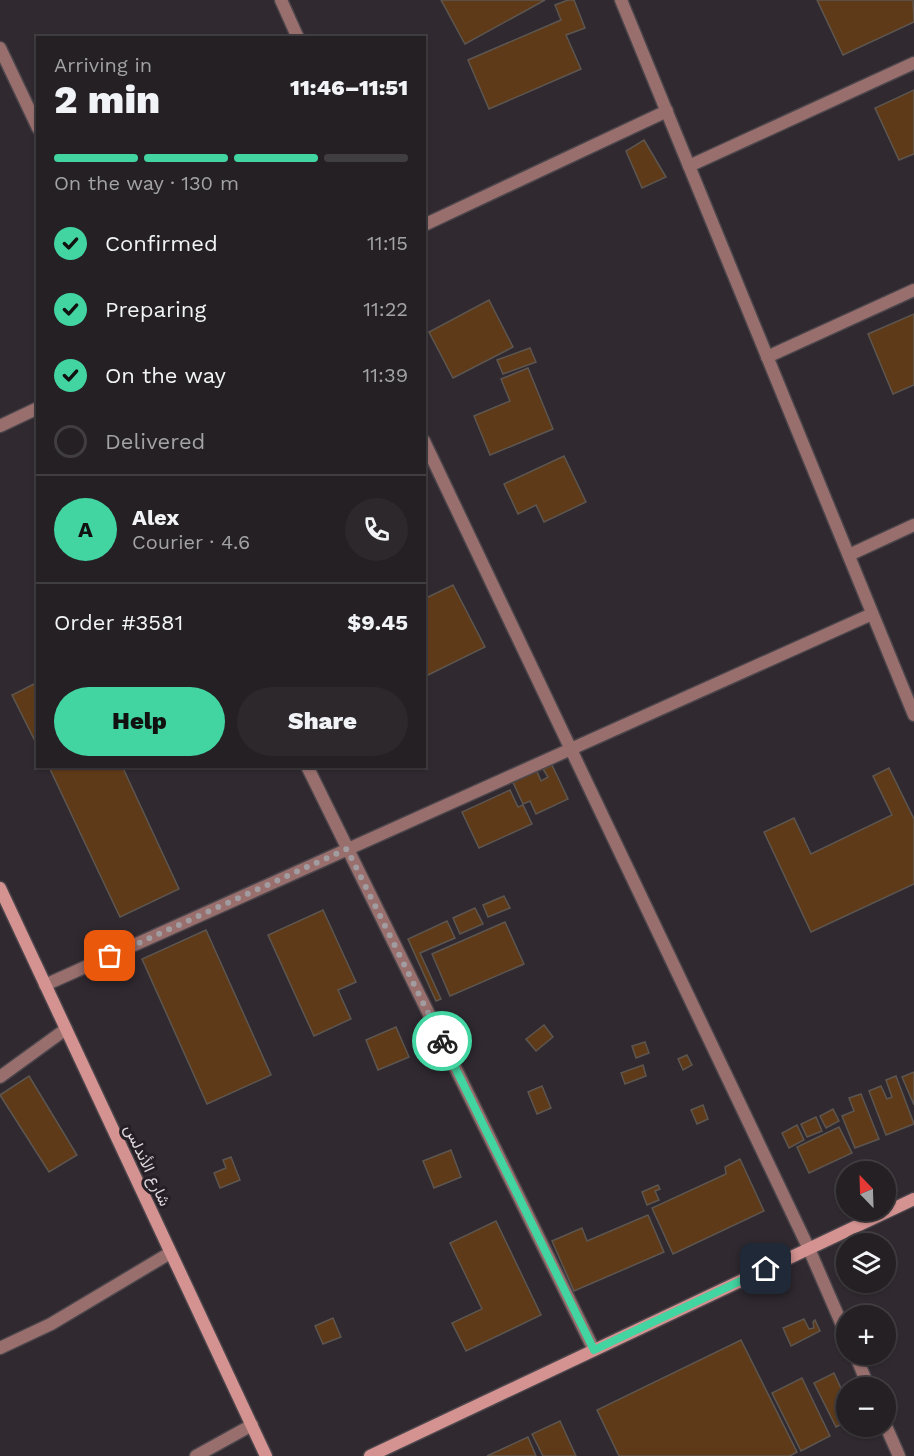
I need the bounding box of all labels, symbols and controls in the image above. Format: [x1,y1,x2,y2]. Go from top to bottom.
text: Arriving in [54,53,152,77]
text: 11:46–11:51 [290,75,408,100]
text: 2 min [54,77,160,122]
text: On the way · 130 m [54,171,239,195]
icon: check [54,227,87,260]
text: Confirmed [105,231,218,256]
text: 11:15 [367,231,408,255]
icon: check [54,293,87,326]
text: Preparing [105,297,206,322]
text: 11:22 [363,297,408,321]
icon: check [54,359,87,392]
text: On the way [105,363,226,388]
text: 11:39 [362,363,408,387]
text: Delivered [105,429,205,454]
button: phone [345,498,408,561]
text: Alex [132,505,179,530]
text: A [78,517,93,542]
text: Courier · 4.6 [132,530,250,554]
text: Order #3581 [54,610,183,635]
text: $9.45 [347,610,408,635]
button: Help [54,687,225,756]
button: Share [237,687,408,756]
pin [84,930,135,981]
icon: bag [93,939,126,972]
courier [412,1011,472,1071]
icon: bike [426,1025,459,1058]
street label: شارع الأندلس [119,1121,175,1210]
north arrow [836,1161,896,1221]
map controls [836,1161,896,1437]
button: layers [836,1233,896,1293]
pin [740,1243,791,1294]
icon: home [749,1252,782,1285]
button: + [836,1305,896,1365]
button: − [836,1377,896,1437]

